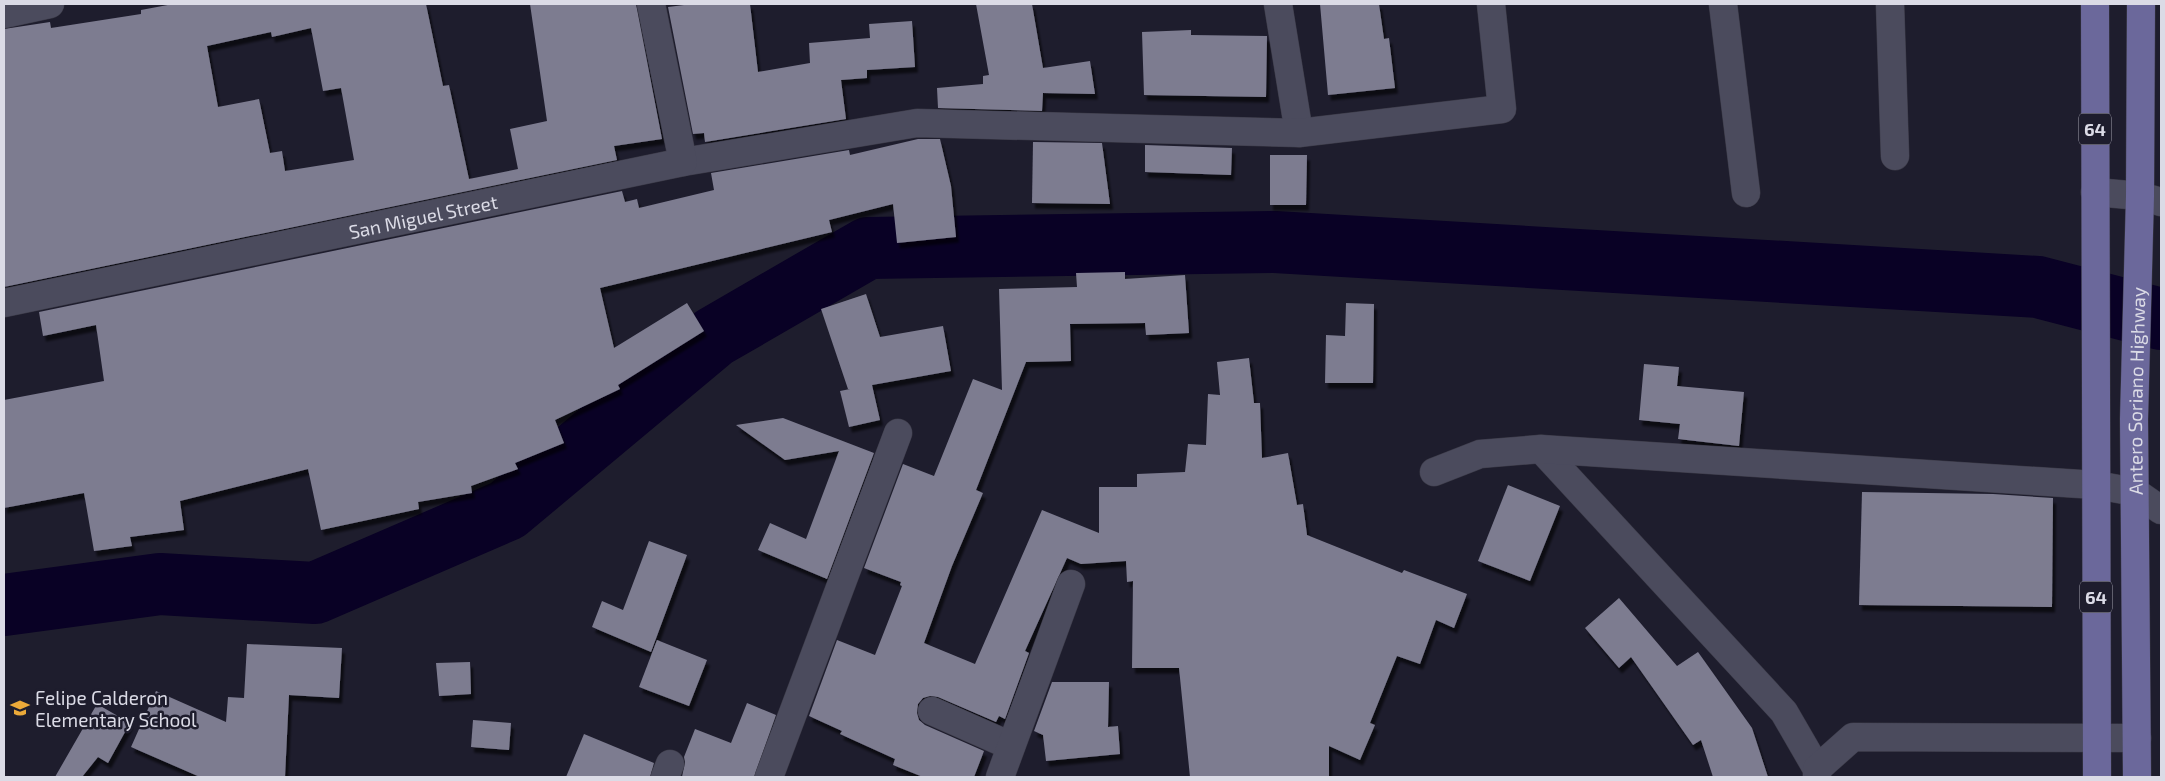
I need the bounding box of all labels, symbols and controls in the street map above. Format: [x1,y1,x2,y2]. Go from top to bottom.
road number: 64 [2079,114,2111,144]
street label: San Miguel Street [346,189,500,243]
street label: Antero Soriano Highway [2122,287,2149,495]
road number: 64 [2080,582,2112,612]
place label: Felipe Calderon Elementary School [35,686,197,731]
school or university icon: Felipe Calderon Elementary School [9,697,31,719]

